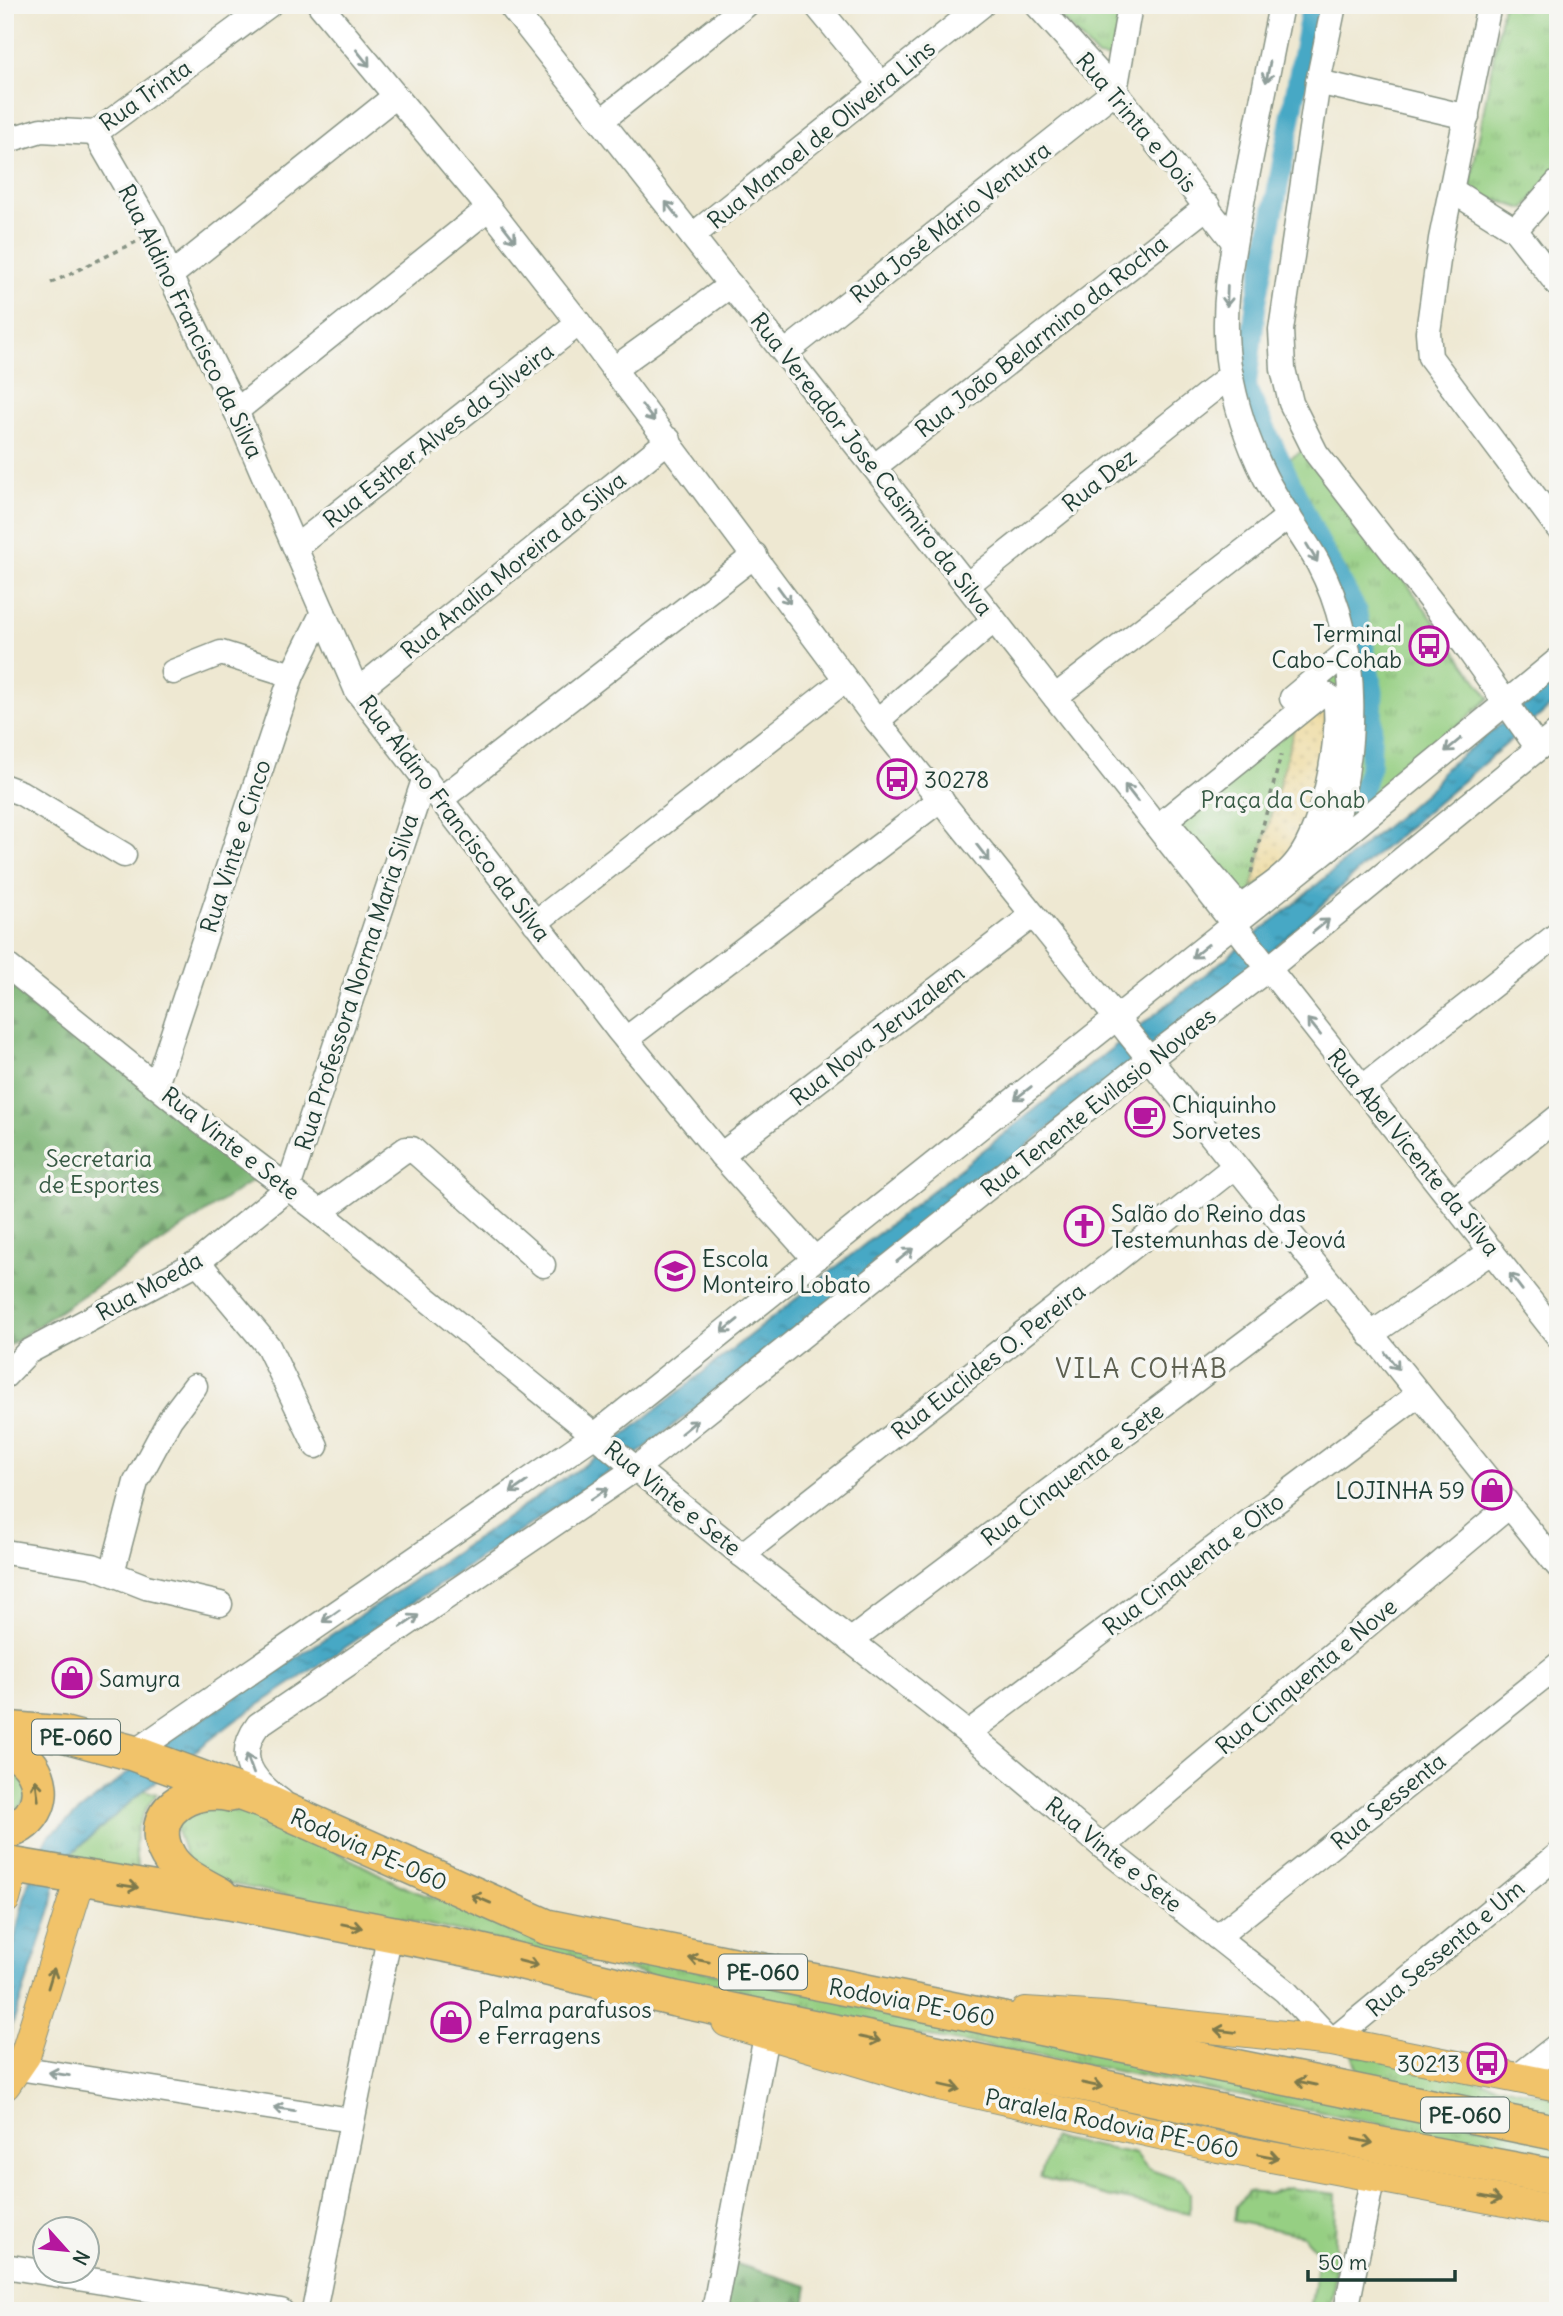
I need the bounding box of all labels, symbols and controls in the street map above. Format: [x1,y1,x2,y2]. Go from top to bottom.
street label: Rua Manoel de Oliveira Lins [701,33,941,235]
street label: Rua Trinta e Dois [1070,46,1204,198]
one-way arrow [355,49,371,67]
street label: Rua Trinta [93,53,197,137]
one-way arrow [1260,60,1274,83]
street label: Rua José Mário Ventura [844,135,1056,309]
street label: Rua Aldino Francisco da Silva [112,179,270,463]
one-way arrow [664,202,680,220]
one-way arrow [501,224,516,242]
street label: Rua João Belarmino da Rocha [909,228,1173,444]
one-way arrow [1221,284,1234,307]
street label: Rua Vereador Jose Casimiro da Silva [745,307,999,621]
street label: Rua Esther Alves da Silveira [317,336,559,534]
one-way arrow [641,403,655,422]
street label: Rua Dez [1056,442,1142,518]
street label: Rua Analia Moreira da Silva [395,465,631,665]
one-way arrow [1305,543,1319,563]
one-way arrow [776,586,791,605]
place label: Terminal Cabo-Cohab [1272,619,1402,674]
bus stop icon: Terminal Cabo-Cohab [1408,625,1450,667]
street label: Rua Aldino Francisco da Silva [353,689,557,947]
one-way arrow [1444,737,1462,753]
street label: Rua Vinte e Cinco [193,756,277,936]
bus stop icon: 30278 [876,758,918,800]
place label: 30278 [924,765,989,794]
one-way arrow [1124,784,1139,803]
park label: Praça da Cohab [1200,785,1366,814]
street label: Rua Professora Norma Maria Silva [288,810,424,1154]
one-way arrow [976,843,991,861]
one-way arrow [1311,918,1329,934]
one-way arrow [1192,943,1210,958]
street label: Rua Nova Jeruzalem [784,958,970,1112]
street label: Rua Tenente Evilasio Novaes [974,1001,1222,1203]
one-way arrow [1306,1019,1321,1037]
street label: Rua Abel Vicente da Silva [1322,1043,1506,1261]
street label: Rua Vinte e Sete [156,1080,306,1206]
one-way arrow [1014,1085,1032,1100]
place label: Chiquinho Sorvetes [1172,1090,1276,1145]
cafe icon: Chiquinho Sorvetes [1124,1096,1166,1138]
park label: Secretaria de Esportes [38,1144,160,1199]
place label: Salão do Reino das Testemunhas de Jeová [1111,1199,1346,1254]
church icon: Salão do Reino das Testemunhas de Jeová [1063,1205,1105,1247]
place label: Escola Monteiro Lobato [702,1244,871,1299]
street label: Rua Moeda [91,1245,207,1327]
one-way arrow [895,1247,913,1262]
school or university icon: Escola Monteiro Lobato [654,1250,696,1292]
one-way arrow [1509,1273,1524,1292]
street label: Rua Euclides O. Pereira [885,1276,1091,1446]
one-way arrow [721,1318,739,1334]
district label: VILA COHAB [1055,1352,1229,1385]
one-way arrow [1383,1352,1399,1370]
street label: Rua Cinquenta e Sete [975,1396,1169,1552]
one-way arrow [679,1419,697,1435]
street label: Rua Vinte e Sete [599,1434,747,1562]
shop icon: LOJINHA 59 [1471,1469,1513,1511]
place label: LOJINHA 59 [1335,1476,1465,1505]
one-way arrow [510,1480,529,1494]
street label: Rua Cinquenta e Oito [1097,1486,1289,1642]
one-way arrow [589,1487,608,1501]
street label: Rua Cinquenta e Nove [1209,1592,1403,1760]
one-way arrow [322,1609,341,1623]
one-way arrow [400,1614,419,1628]
shop icon: Samyra [51,1657,93,1699]
place label: Samyra [99,1664,180,1693]
road number: PE-060 [32,1720,120,1754]
street label: Rua Sessenta [1325,1746,1451,1856]
one-way arrow [243,1753,255,1775]
one-way arrow [30,1779,43,1802]
street label: Rua Vinte e Sete [1040,1790,1188,1918]
street label: Rodovia PE-060 [286,1801,452,1897]
street label: Rua Sessenta e Um [1360,1873,1530,2023]
one-way arrow [116,1880,139,1893]
one-way arrow [470,1892,492,1905]
one-way arrow [340,1920,363,1933]
one-way arrow [688,1952,711,1966]
road number: PE-060 [719,1954,807,1990]
one-way arrow [516,1957,539,1970]
one-way arrow [45,1967,58,1989]
street label: Rodovia PE-060 [826,1972,998,2032]
place label: Palma parafusos e Ferragens [478,1995,652,2050]
shop icon: Palma parafusos e Ferragens [430,2001,472,2043]
one-way arrow [1214,2024,1237,2037]
one-way arrow [858,2033,881,2047]
bus stop icon: 30213 [1466,2042,1508,2084]
place label: 30213 [1397,2049,1460,2078]
one-way arrow [48,2067,71,2080]
one-way arrow [1295,2075,1318,2089]
one-way arrow [1080,2079,1103,2093]
one-way arrow [938,2081,961,2095]
street label: Paralela Rodovia PE-060 [982,2082,1242,2164]
road number: PE-060 [1421,2098,1509,2132]
one-way arrow [273,2103,296,2116]
one-way arrow [1351,2135,1374,2149]
one-way arrow [1256,2150,1279,2163]
one-way arrow [1479,2192,1502,2206]
north arrow [32,2214,102,2284]
scale bar [1308,2239,1454,2283]
text: N [67,2246,95,2269]
text: 50 m [1318,2249,1367,2276]

